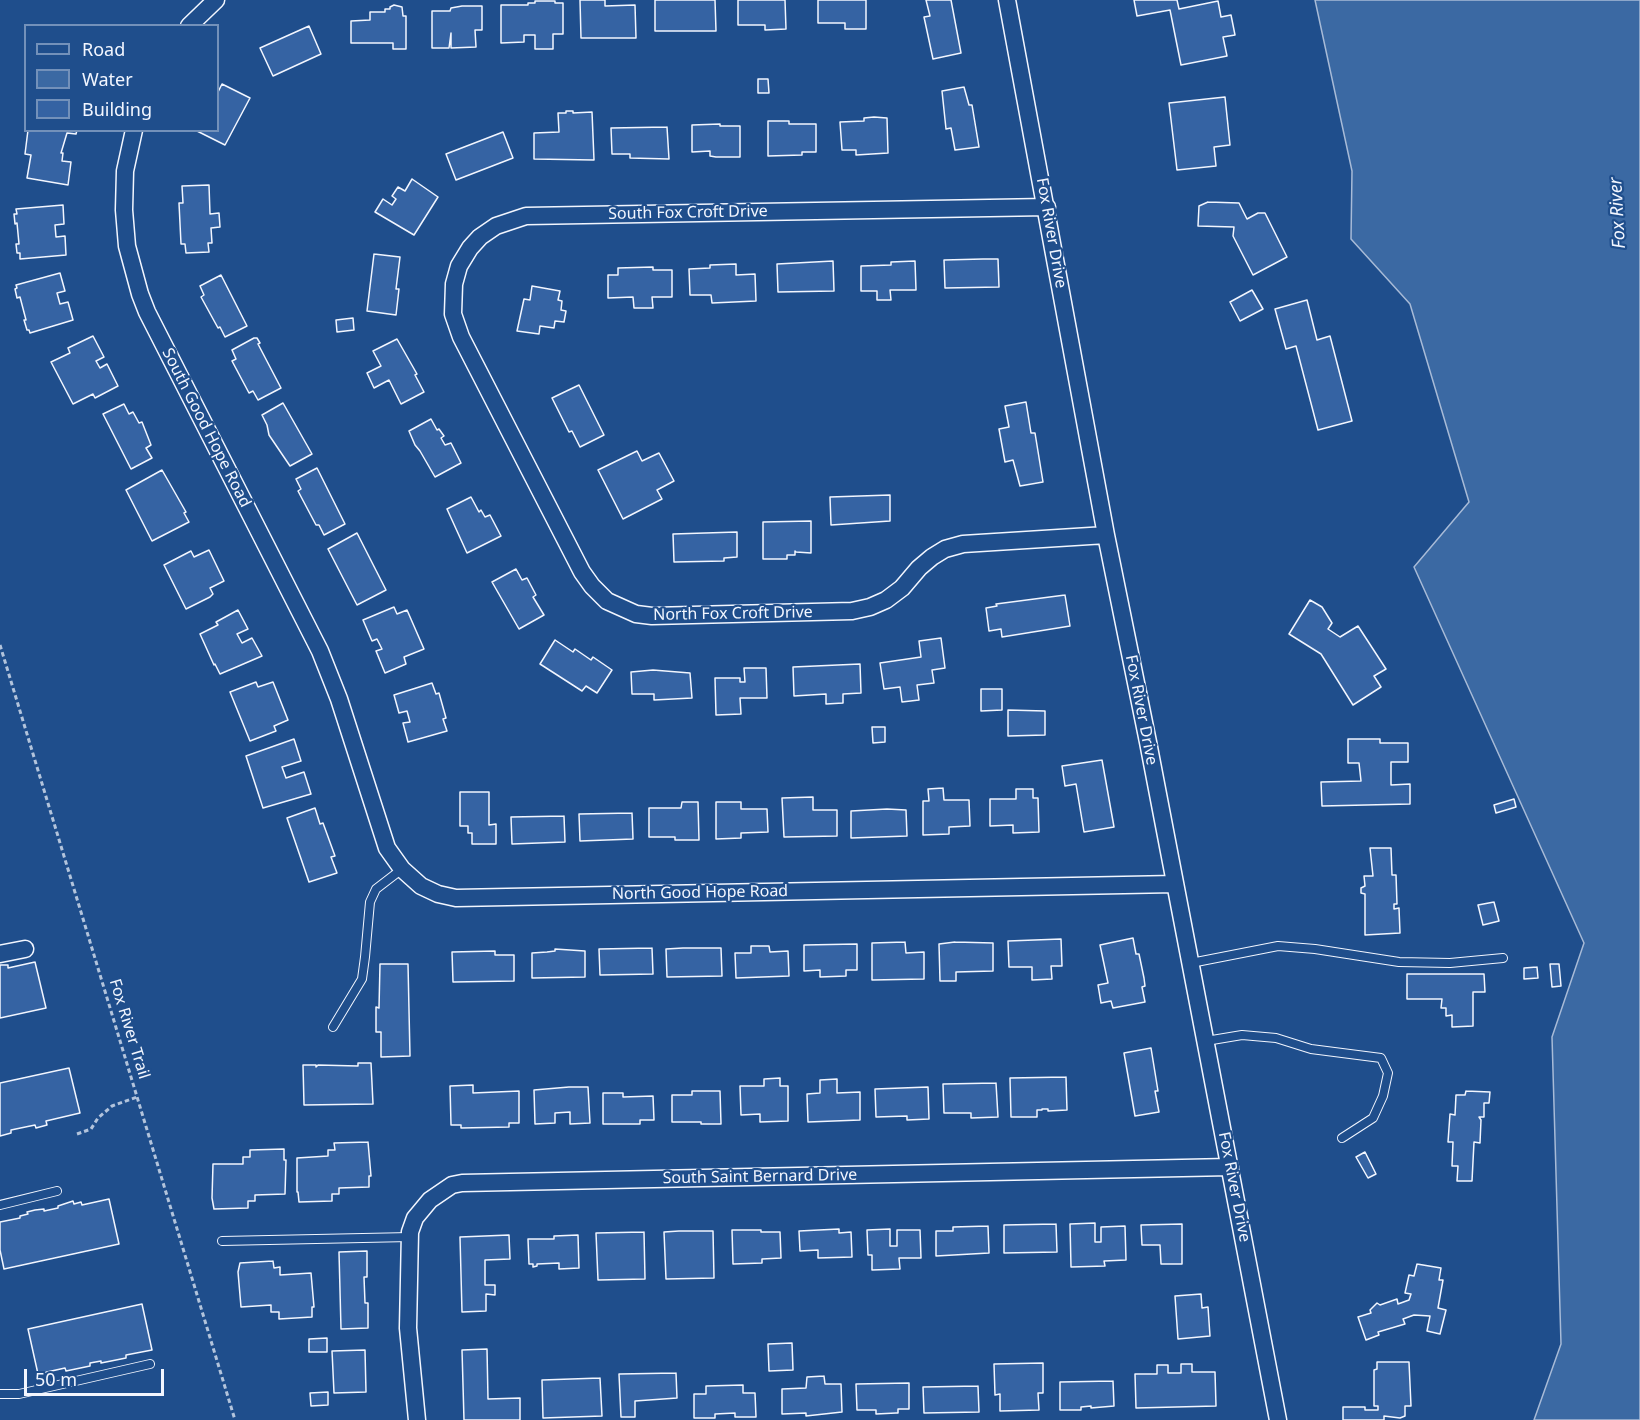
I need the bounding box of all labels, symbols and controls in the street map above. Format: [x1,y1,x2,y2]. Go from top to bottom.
legend [24,24,219,132]
text: Road [82,37,125,61]
text: Water [82,67,133,91]
text: Building [82,97,152,121]
street label: Fox River Drive [1032,176,1070,290]
water label: Fox River [1605,177,1631,249]
street label: South Fox Croft Drive [608,202,768,224]
street label: South Good Hope Road [157,345,255,511]
street label: North Fox Croft Drive [653,603,813,625]
street label: Fox River Drive [1121,653,1161,767]
street label: North Good Hope Road [612,882,788,904]
street label: Fox River Trail [105,977,153,1081]
street label: Fox River Drive [1214,1130,1254,1244]
street label: South Saint Bernard Drive [663,1166,857,1188]
scale bar [27,1357,166,1395]
text: 50 m [35,1367,77,1391]

